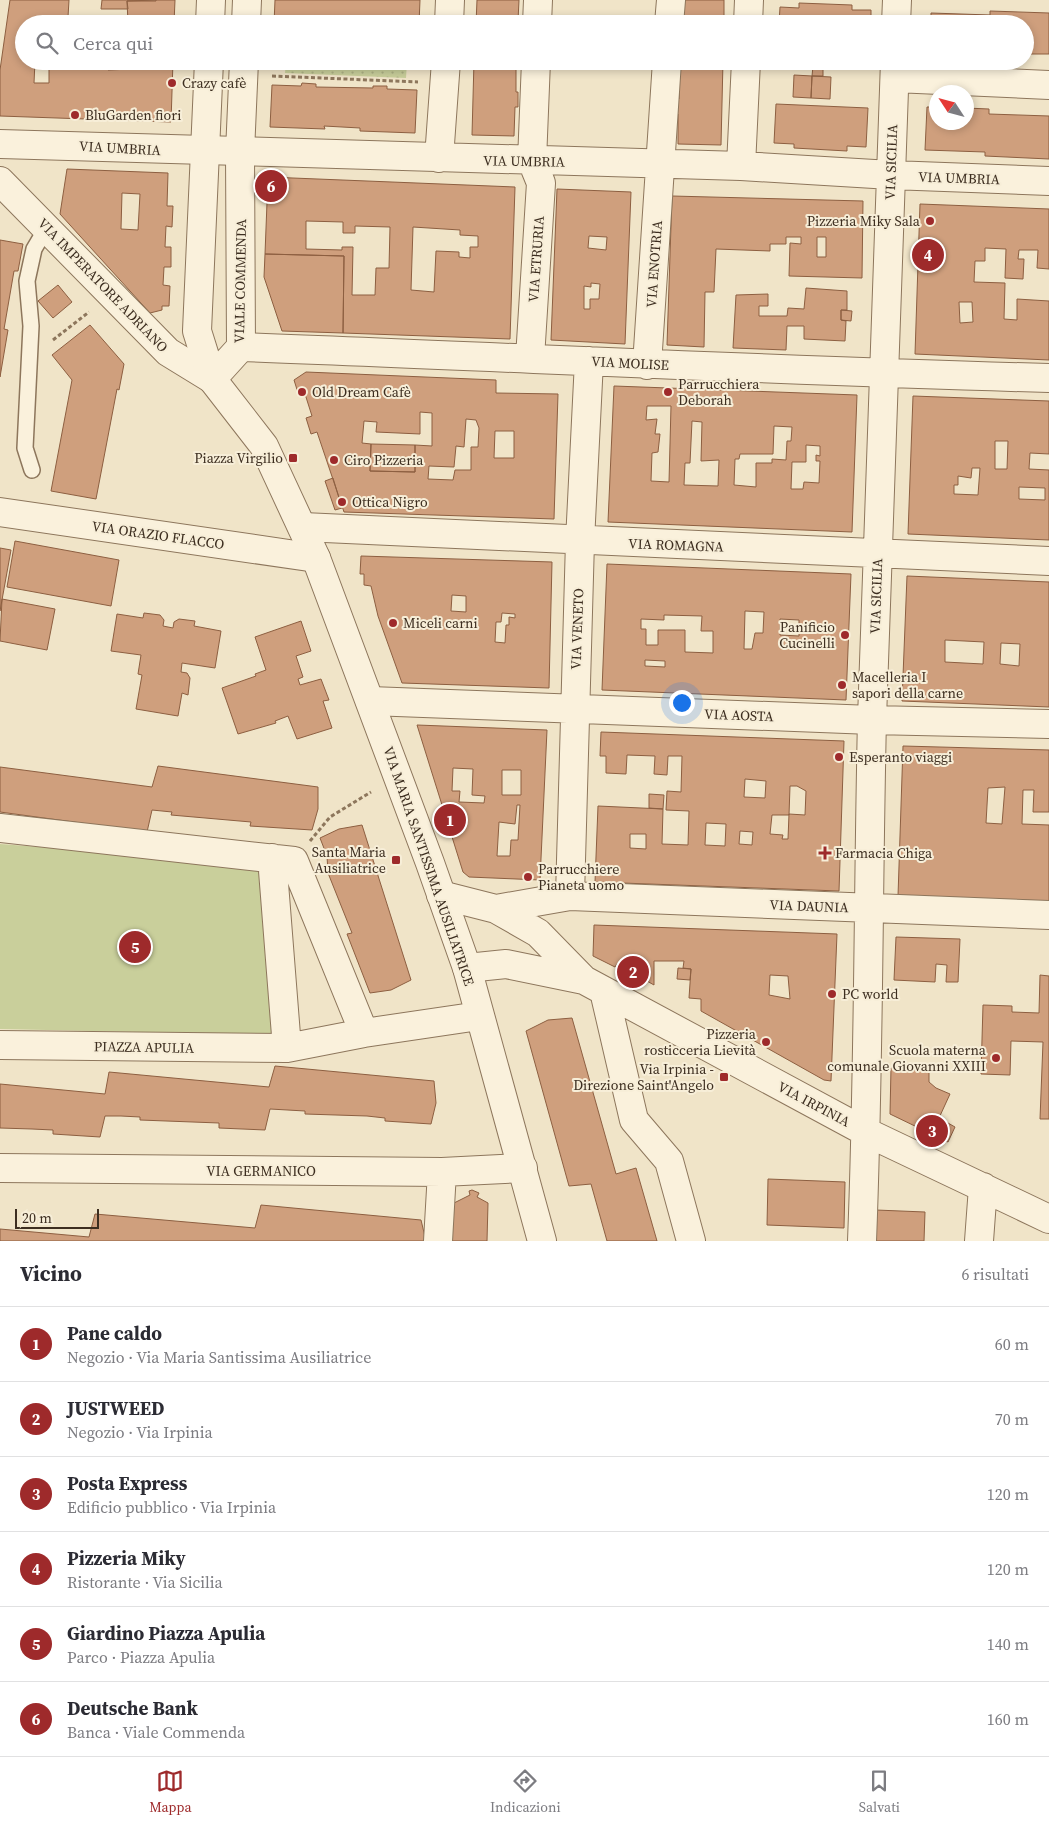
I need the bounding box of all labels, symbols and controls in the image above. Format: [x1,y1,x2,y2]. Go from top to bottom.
search box [15,15,1034,70]
icon: search [33,29,61,57]
text: Cerca qui [73,30,153,56]
place label: Crazy cafè [182,73,246,93]
marker: Crazy cafè [166,77,178,89]
north arrow [929,85,974,130]
place label: BluGarden fiori [85,105,181,125]
marker: BluGarden fiori [69,109,81,121]
street label: VIA SICILIA [880,123,902,200]
street label: VIA UMBRIA [79,136,162,160]
street label: VIA UMBRIA [483,150,566,172]
pin: 6 [255,167,287,205]
street label: VIA UMBRIA [918,167,1001,189]
place label: Pizzeria Miky Sala [807,211,921,231]
street label: VIA IMPERATORE ADRIANO [33,213,173,357]
street label: VIA ETRURIA [523,215,549,303]
marker: Pizzeria Miky Sala [924,215,936,227]
street label: VIALE COMMENDA [229,218,251,343]
street label: VIA ENOTRIA [641,219,667,308]
pin: 4 [912,236,944,274]
street label: VIA MOLISE [591,351,669,375]
place label: Parrucchiera Deborah [678,374,760,410]
place label: Old Dream Cafè [312,382,411,402]
marker: Old Dream Cafè [296,386,308,398]
marker: Parrucchiera Deborah [662,386,674,398]
place label: Piazza Virgilio [194,448,283,468]
place label: Ciro Pizzeria [344,450,424,470]
marker: Piazza Virgilio [287,452,299,464]
marker: Ciro Pizzeria [328,454,340,466]
place label: Ottica Nigro [352,492,428,512]
marker: Ottica Nigro [336,496,348,508]
street label: VIA ORAZIO FLACCO [90,516,226,554]
street label: VIA ROMAGNA [628,533,725,557]
street label: VIA SICILIA [865,557,887,634]
street label: VIA VENETO [566,588,588,670]
place label: Miceli carni [403,613,478,633]
marker: Miceli carni [387,617,399,629]
place label: Panificio Cucinelli [779,617,835,653]
marker: Panificio Cucinelli [839,629,851,641]
place label: Macelleria I sapori della carne [852,667,963,703]
marker: Macelleria I sapori della carne [836,679,848,691]
your location [669,690,695,716]
street label: VIA AOSTA [704,704,775,726]
street label: VIA MARIA SANTISSIMA AUSILIATRICE [379,744,479,988]
place label: Esperanto viaggi [849,747,952,767]
marker: Esperanto viaggi [833,751,845,763]
pin: 1 [434,801,466,839]
place label: Santa Maria Ausiliatrice [312,842,387,878]
place label: Farmacia Chiga [835,843,933,863]
marker: Farmacia Chiga [819,847,831,859]
marker: Santa Maria Ausiliatrice [390,854,402,866]
place label: Parrucchiere Pianeta uomo [538,859,624,895]
marker: Parrucchiere Pianeta uomo [522,871,534,883]
street label: VIA DAUNIA [769,895,850,917]
pin: 5 [119,928,151,966]
pin: 2 [617,953,649,991]
place label: PC world [842,984,898,1004]
marker: PC world [826,988,838,1000]
place label: Pizzeria rosticceria Lievità [644,1024,757,1060]
street label: PIAZZA APULIA [94,1036,195,1058]
marker: Pizzeria rosticceria Lievità [760,1036,772,1048]
place label: Scuola materna comunale Giovanni XXIII [827,1040,987,1076]
marker: Scuola materna comunale Giovanni XXIII [990,1052,1002,1064]
place label: Via Irpinia - Direzione Saint'Angelo [573,1059,714,1095]
marker: Via Irpinia - Direzione Saint'Angelo [718,1071,730,1083]
street label: VIA IRPINIA [774,1077,854,1132]
pin: 3 [916,1112,948,1150]
street label: VIA GERMANICO [206,1161,316,1181]
scale bar [15,1206,99,1229]
text: 20 m [22,1208,52,1228]
text: Vicino [20,1259,82,1288]
text: 6 risultati [961,1263,1029,1285]
text: Pane caldo [67,1320,162,1346]
text: 1 [32,1333,40,1355]
text: 60 m [995,1333,1029,1355]
text: Negozio · Via Maria Santissima Ausiliatrice [67,1346,371,1368]
text: JUSTWEED [67,1395,164,1421]
text: 2 [32,1408,40,1430]
text: 70 m [995,1408,1029,1430]
text: Negozio · Via Irpinia [67,1421,213,1443]
text: Posta Express [67,1470,187,1496]
text: 3 [32,1483,40,1505]
text: 120 m [987,1483,1029,1505]
text: Edificio pubblico · Via Irpinia [67,1496,276,1518]
text: Pizzeria Miky [67,1545,186,1571]
text: 4 [32,1558,40,1580]
text: 120 m [987,1558,1029,1580]
text: Ristorante · Via Sicilia [67,1571,223,1593]
text: Giardino Piazza Apulia [67,1620,265,1646]
text: 5 [32,1633,40,1655]
text: 140 m [987,1633,1029,1655]
text: Parco · Piazza Apulia [67,1646,215,1668]
text: Deutsche Bank [67,1695,198,1721]
text: 6 [32,1708,40,1730]
text: 160 m [987,1708,1029,1730]
text: Banca · Viale Commenda [67,1721,245,1743]
tab: Mappa [149,1767,192,1817]
tab: Indicazioni [490,1767,561,1817]
tab: Salvati [859,1767,900,1817]

